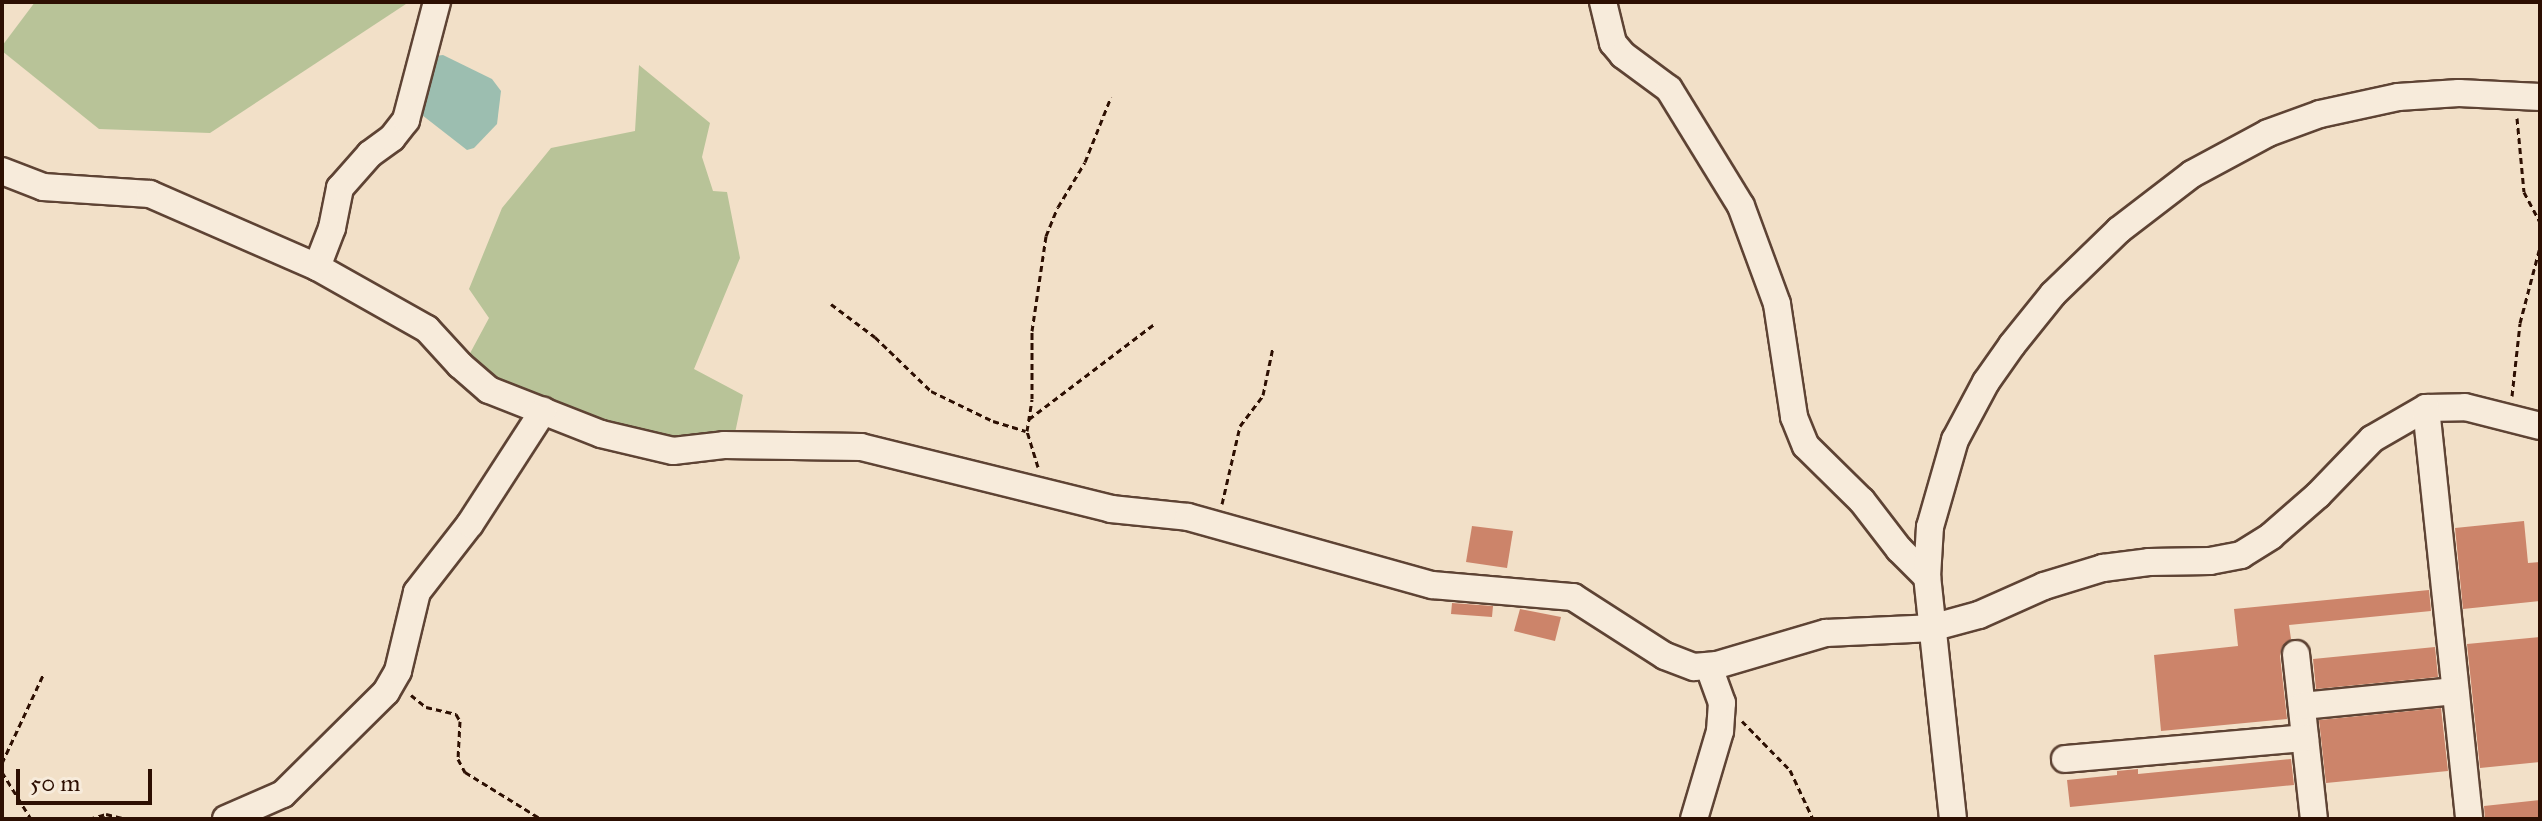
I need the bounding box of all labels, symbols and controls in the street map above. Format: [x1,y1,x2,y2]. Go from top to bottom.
scale bar [20,753,156,803]
text: 50 m [30,768,80,798]

